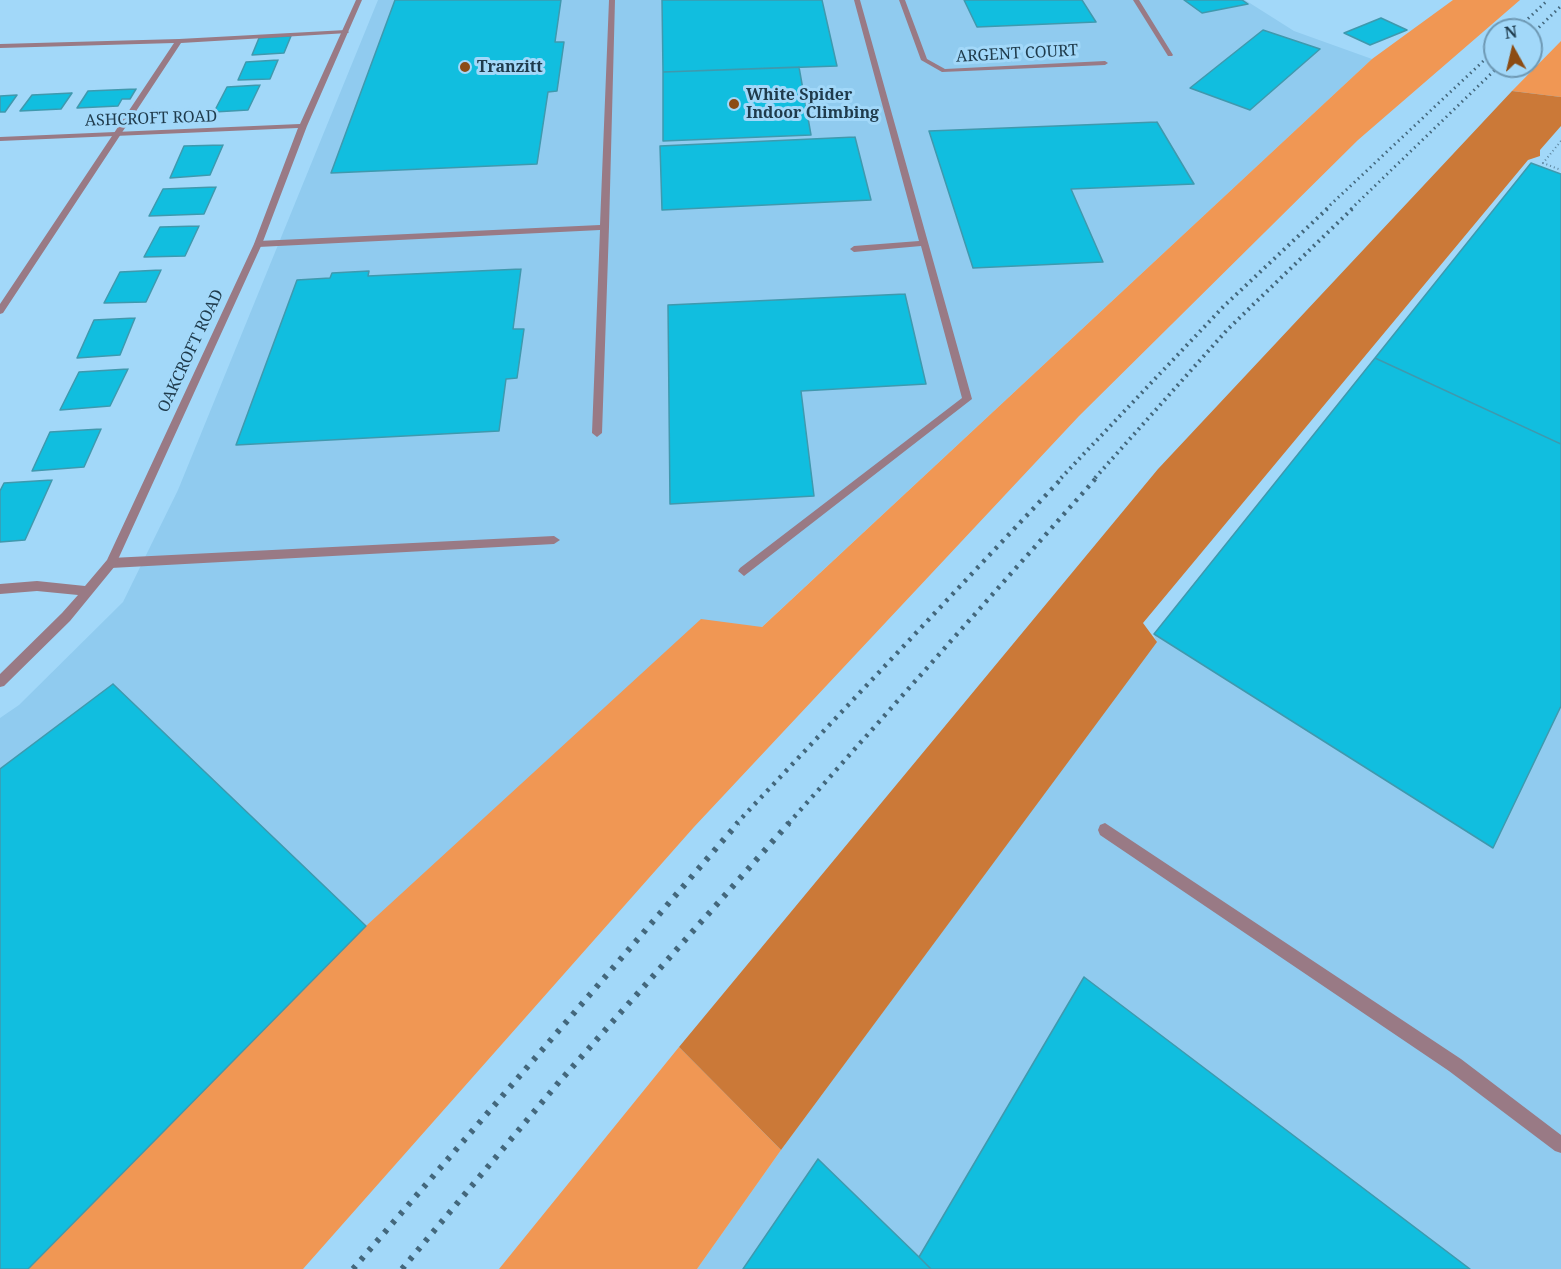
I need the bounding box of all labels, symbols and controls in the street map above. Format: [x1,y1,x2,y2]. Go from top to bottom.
north arrow [1483,18,1543,78]
text: N [1503,20,1519,44]
street label: ARGENT COURT [955,41,1079,67]
place label: Tranzitt [477,57,543,77]
marker: Tranzitt [458,60,472,74]
place label: White Spider Indoor Climbing [746,85,879,123]
marker: White Spider Indoor Climbing [727,97,741,111]
street label: ASHCROFT ROAD [84,107,218,131]
street label: OAKCROFT ROAD [154,286,228,416]

